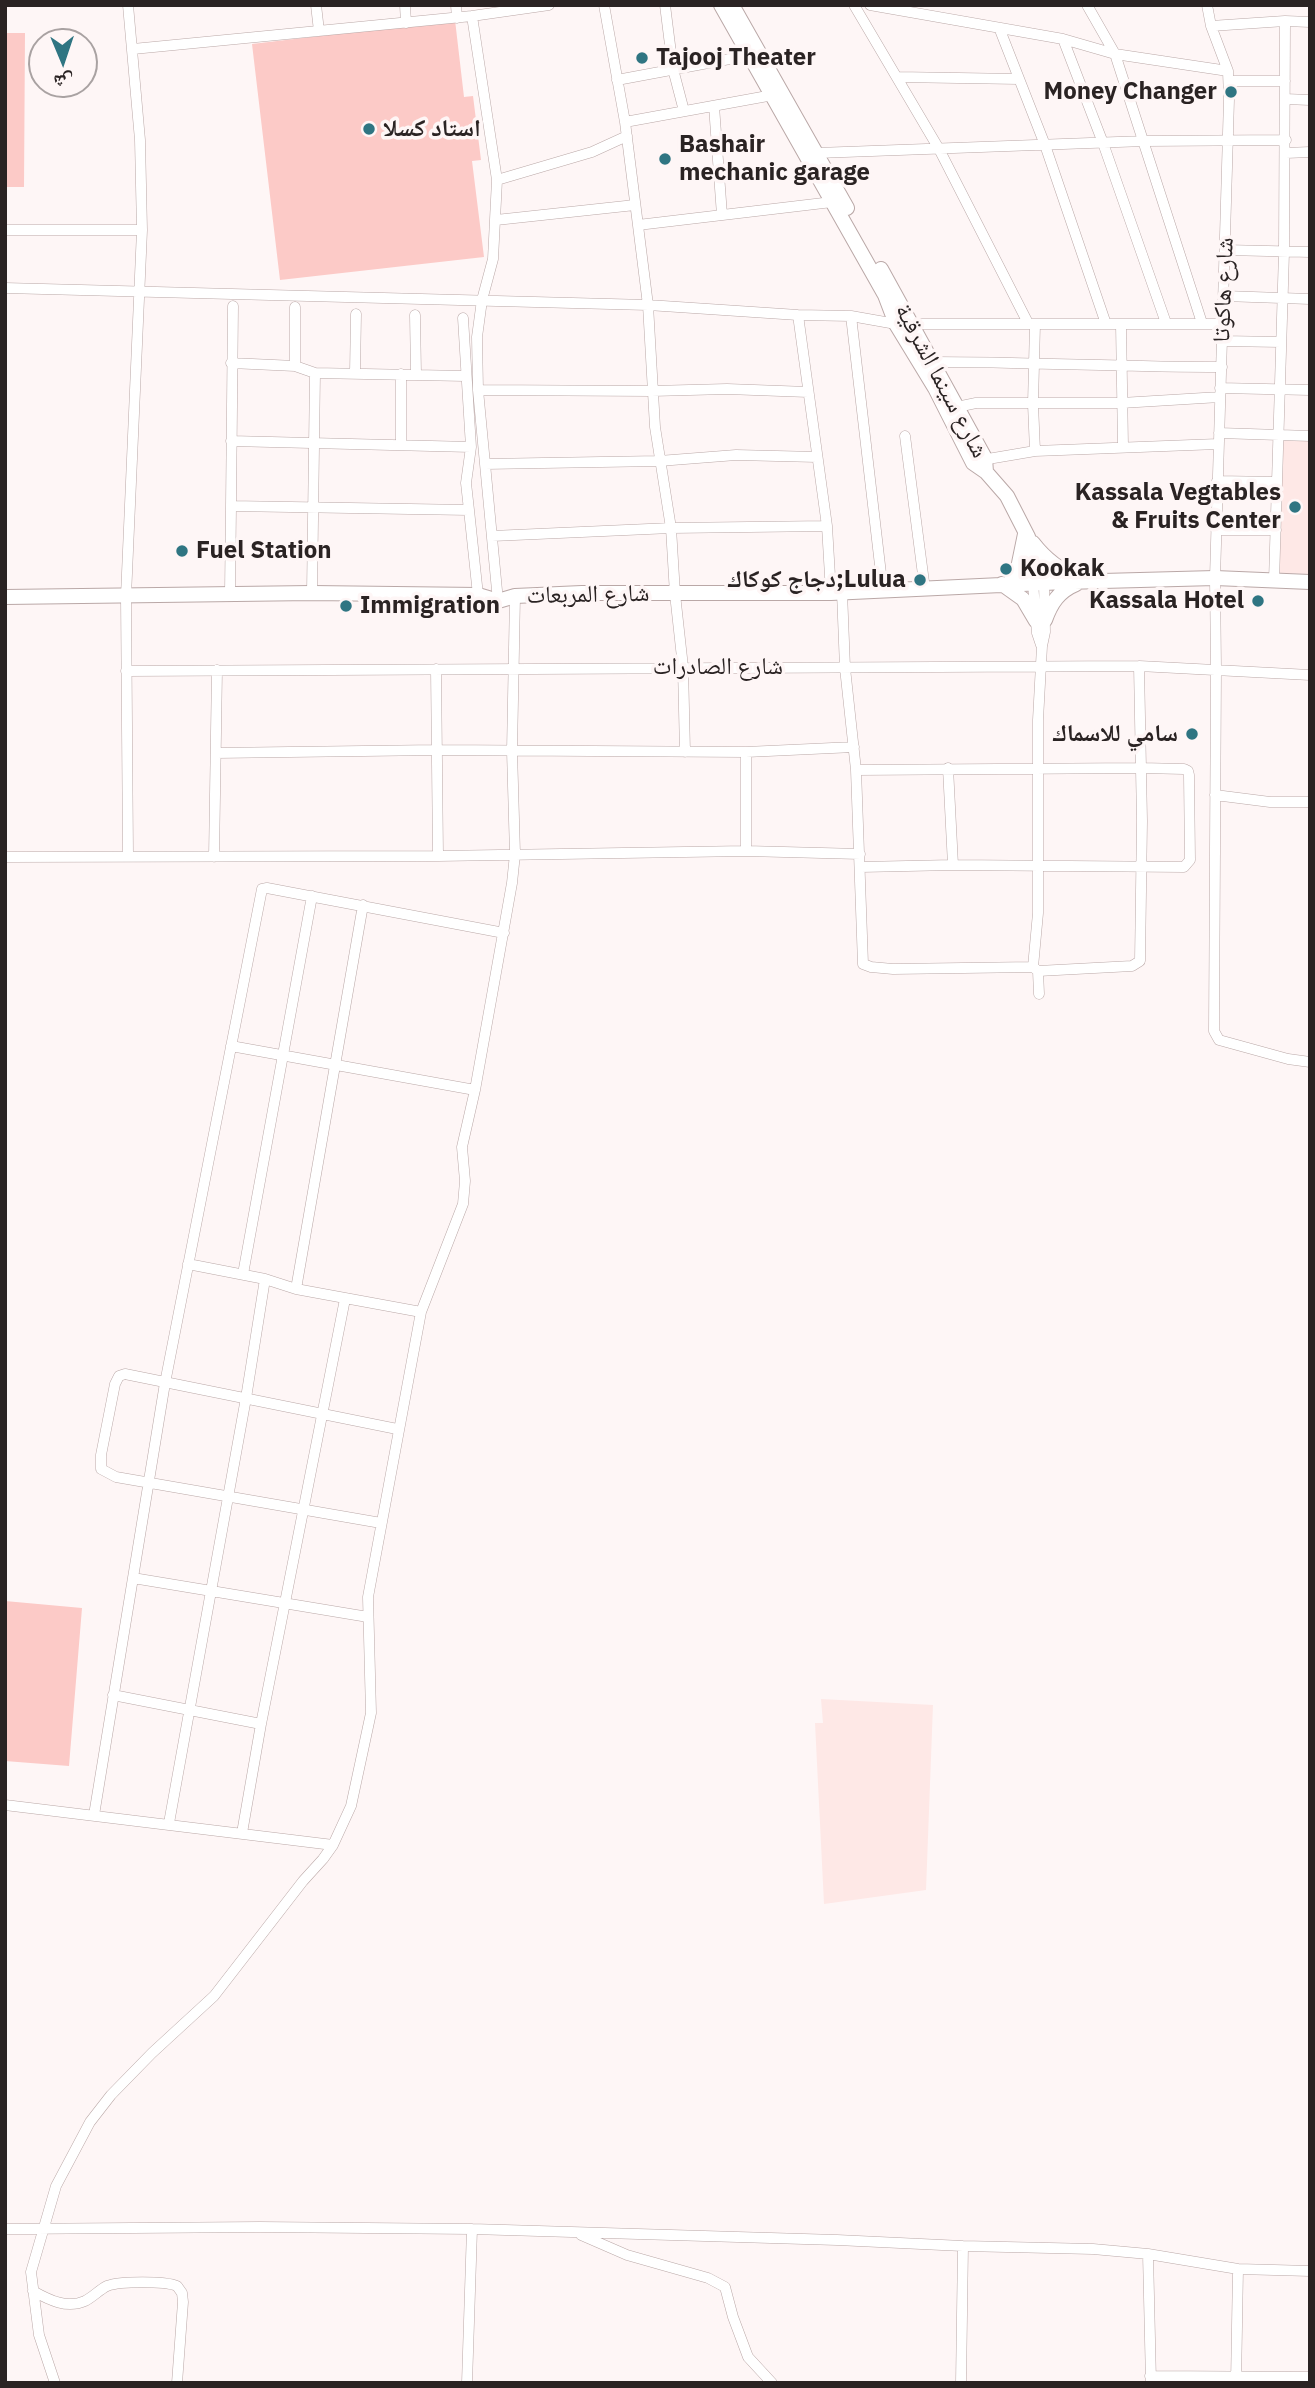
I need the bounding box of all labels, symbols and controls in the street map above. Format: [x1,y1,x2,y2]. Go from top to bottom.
north arrow [28,28,98,98]
place label: Tajooj Theater [656,44,816,72]
marker: Tajooj Theater [634,50,650,66]
text: ش [53,70,74,94]
place label: Money Changer [1044,78,1217,106]
marker: Money Changer [1223,84,1239,100]
place label: استاد كسلا [383,115,481,143]
marker: استاد كسلا [361,121,377,137]
place label: Bashair mechanic garage [679,131,870,187]
marker: Bashair mechanic garage [657,151,673,167]
street label: شارع هاكوتا [1208,237,1240,343]
street label: شارع سينما الشرقية [888,299,994,463]
place label: Kassala Vegtables & Fruits Center [1075,479,1281,535]
marker: Kassala Vegtables & Fruits Center [1287,499,1303,515]
place label: Fuel Station [196,537,332,565]
marker: Fuel Station [174,543,190,559]
place label: Kookak [1020,555,1105,583]
marker: Kookak [998,561,1014,577]
place label: دجاج كوكاك;Lulua [727,566,906,594]
marker: دجاج كوكاك;Lulua [912,572,928,588]
street label: شارع المربعات [526,580,650,610]
place label: Kassala Hotel [1089,587,1244,615]
place label: Immigration [360,592,500,620]
marker: Kassala Hotel [1250,593,1266,609]
marker: Immigration [338,598,354,614]
street label: شارع الصادرات [653,653,783,681]
place label: سامي للاسماك [1052,720,1178,748]
marker: سامي للاسماك [1184,726,1200,742]

